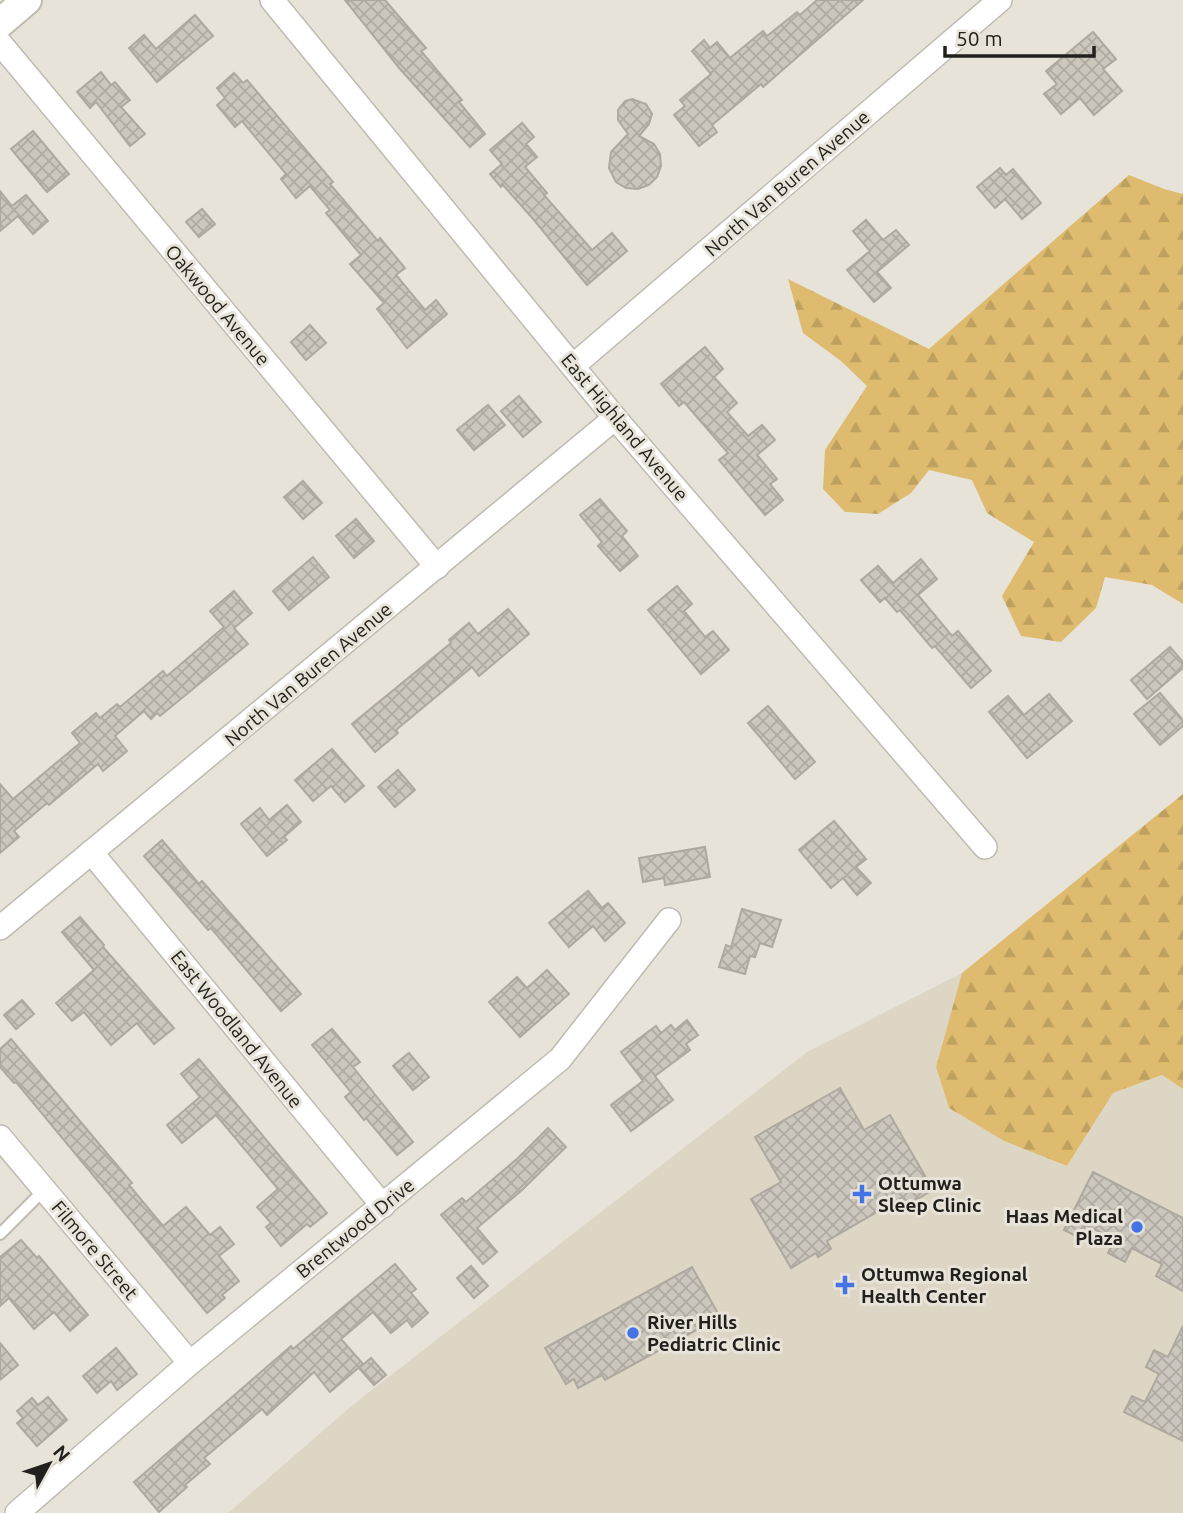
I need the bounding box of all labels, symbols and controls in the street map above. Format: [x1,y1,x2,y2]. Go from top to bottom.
scale bar [945,14,1094,58]
text: 50 m [956,26,1003,50]
street label: North Van Buren Avenue [700,105,874,261]
street label: Oakwood Avenue [161,240,275,370]
street label: East Highland Avenue [557,349,693,505]
street label: North Van Buren Avenue [220,598,396,750]
street label: East Woodland Avenue [167,946,307,1112]
place label: Ottumwa Sleep Clinic [878,1172,981,1216]
street label: Brentwood Drive [292,1174,418,1282]
marker: Ottumwa Sleep Clinic [852,1184,872,1204]
street label: Filmore Street [47,1196,143,1304]
place label: Haas Medical Plaza [1006,1205,1123,1249]
marker: Haas Medical Plaza [1129,1219,1145,1235]
place label: Ottumwa Regional Health Center [861,1263,1028,1307]
marker: Ottumwa Regional Health Center [835,1275,855,1295]
place label: River Hills Pediatric Clinic [647,1311,781,1355]
marker: River Hills Pediatric Clinic [625,1325,641,1341]
north arrow [14,1429,84,1499]
text: N [49,1441,75,1466]

